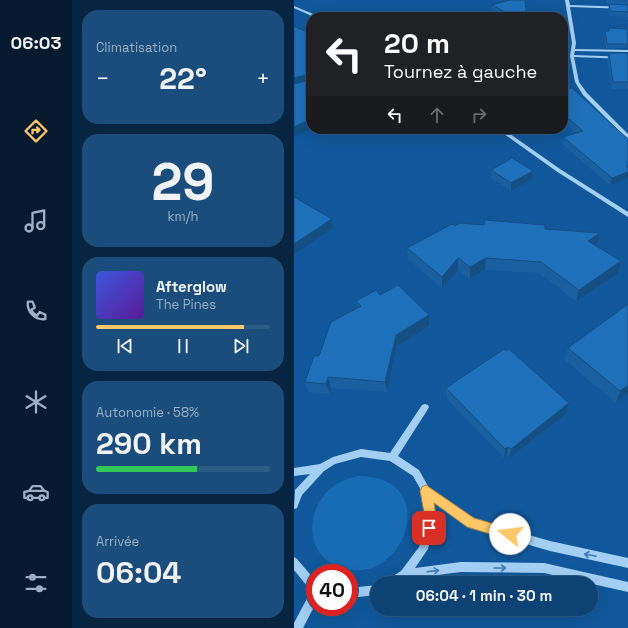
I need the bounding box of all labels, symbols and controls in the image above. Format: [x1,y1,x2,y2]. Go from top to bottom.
text: 20 m [384,25,450,61]
icon: left [318,28,370,80]
text: 06:03 [11,31,61,54]
text: Climatisation [96,39,177,56]
text: 22° [159,59,207,98]
text: Tournez à gauche [384,60,537,83]
text: − [96,64,110,92]
text: + [256,64,270,92]
icon: left [384,104,406,126]
icon: ahead [426,104,448,126]
icon: right [468,104,490,126]
icon: directions [22,117,50,145]
text: 29 [152,149,214,215]
icon: music [22,207,50,235]
text: km/h [168,208,198,225]
text: Afterglow [156,277,227,296]
text: The Pines [156,296,216,313]
icon: phone [22,297,50,325]
icon: previous [114,335,136,357]
icon: pause [172,335,194,357]
icon: next [230,335,252,357]
icon: climate [22,388,50,416]
text: Autonomie · 58% [96,404,199,421]
text: 290 km [96,424,202,463]
icon: car [22,478,50,506]
pin [412,511,446,545]
position arrow [489,513,531,555]
icon: arrive [418,517,440,539]
text: Arrivée [96,533,139,550]
one-way arrow [584,550,597,558]
text: 06:04 [96,553,181,592]
speed limit sign: 40 [306,564,358,616]
one-way arrow [493,564,506,572]
one-way arrow [426,567,439,575]
icon: filters [22,569,50,597]
text: 06:04 · 1 min · 30 m [416,586,552,605]

